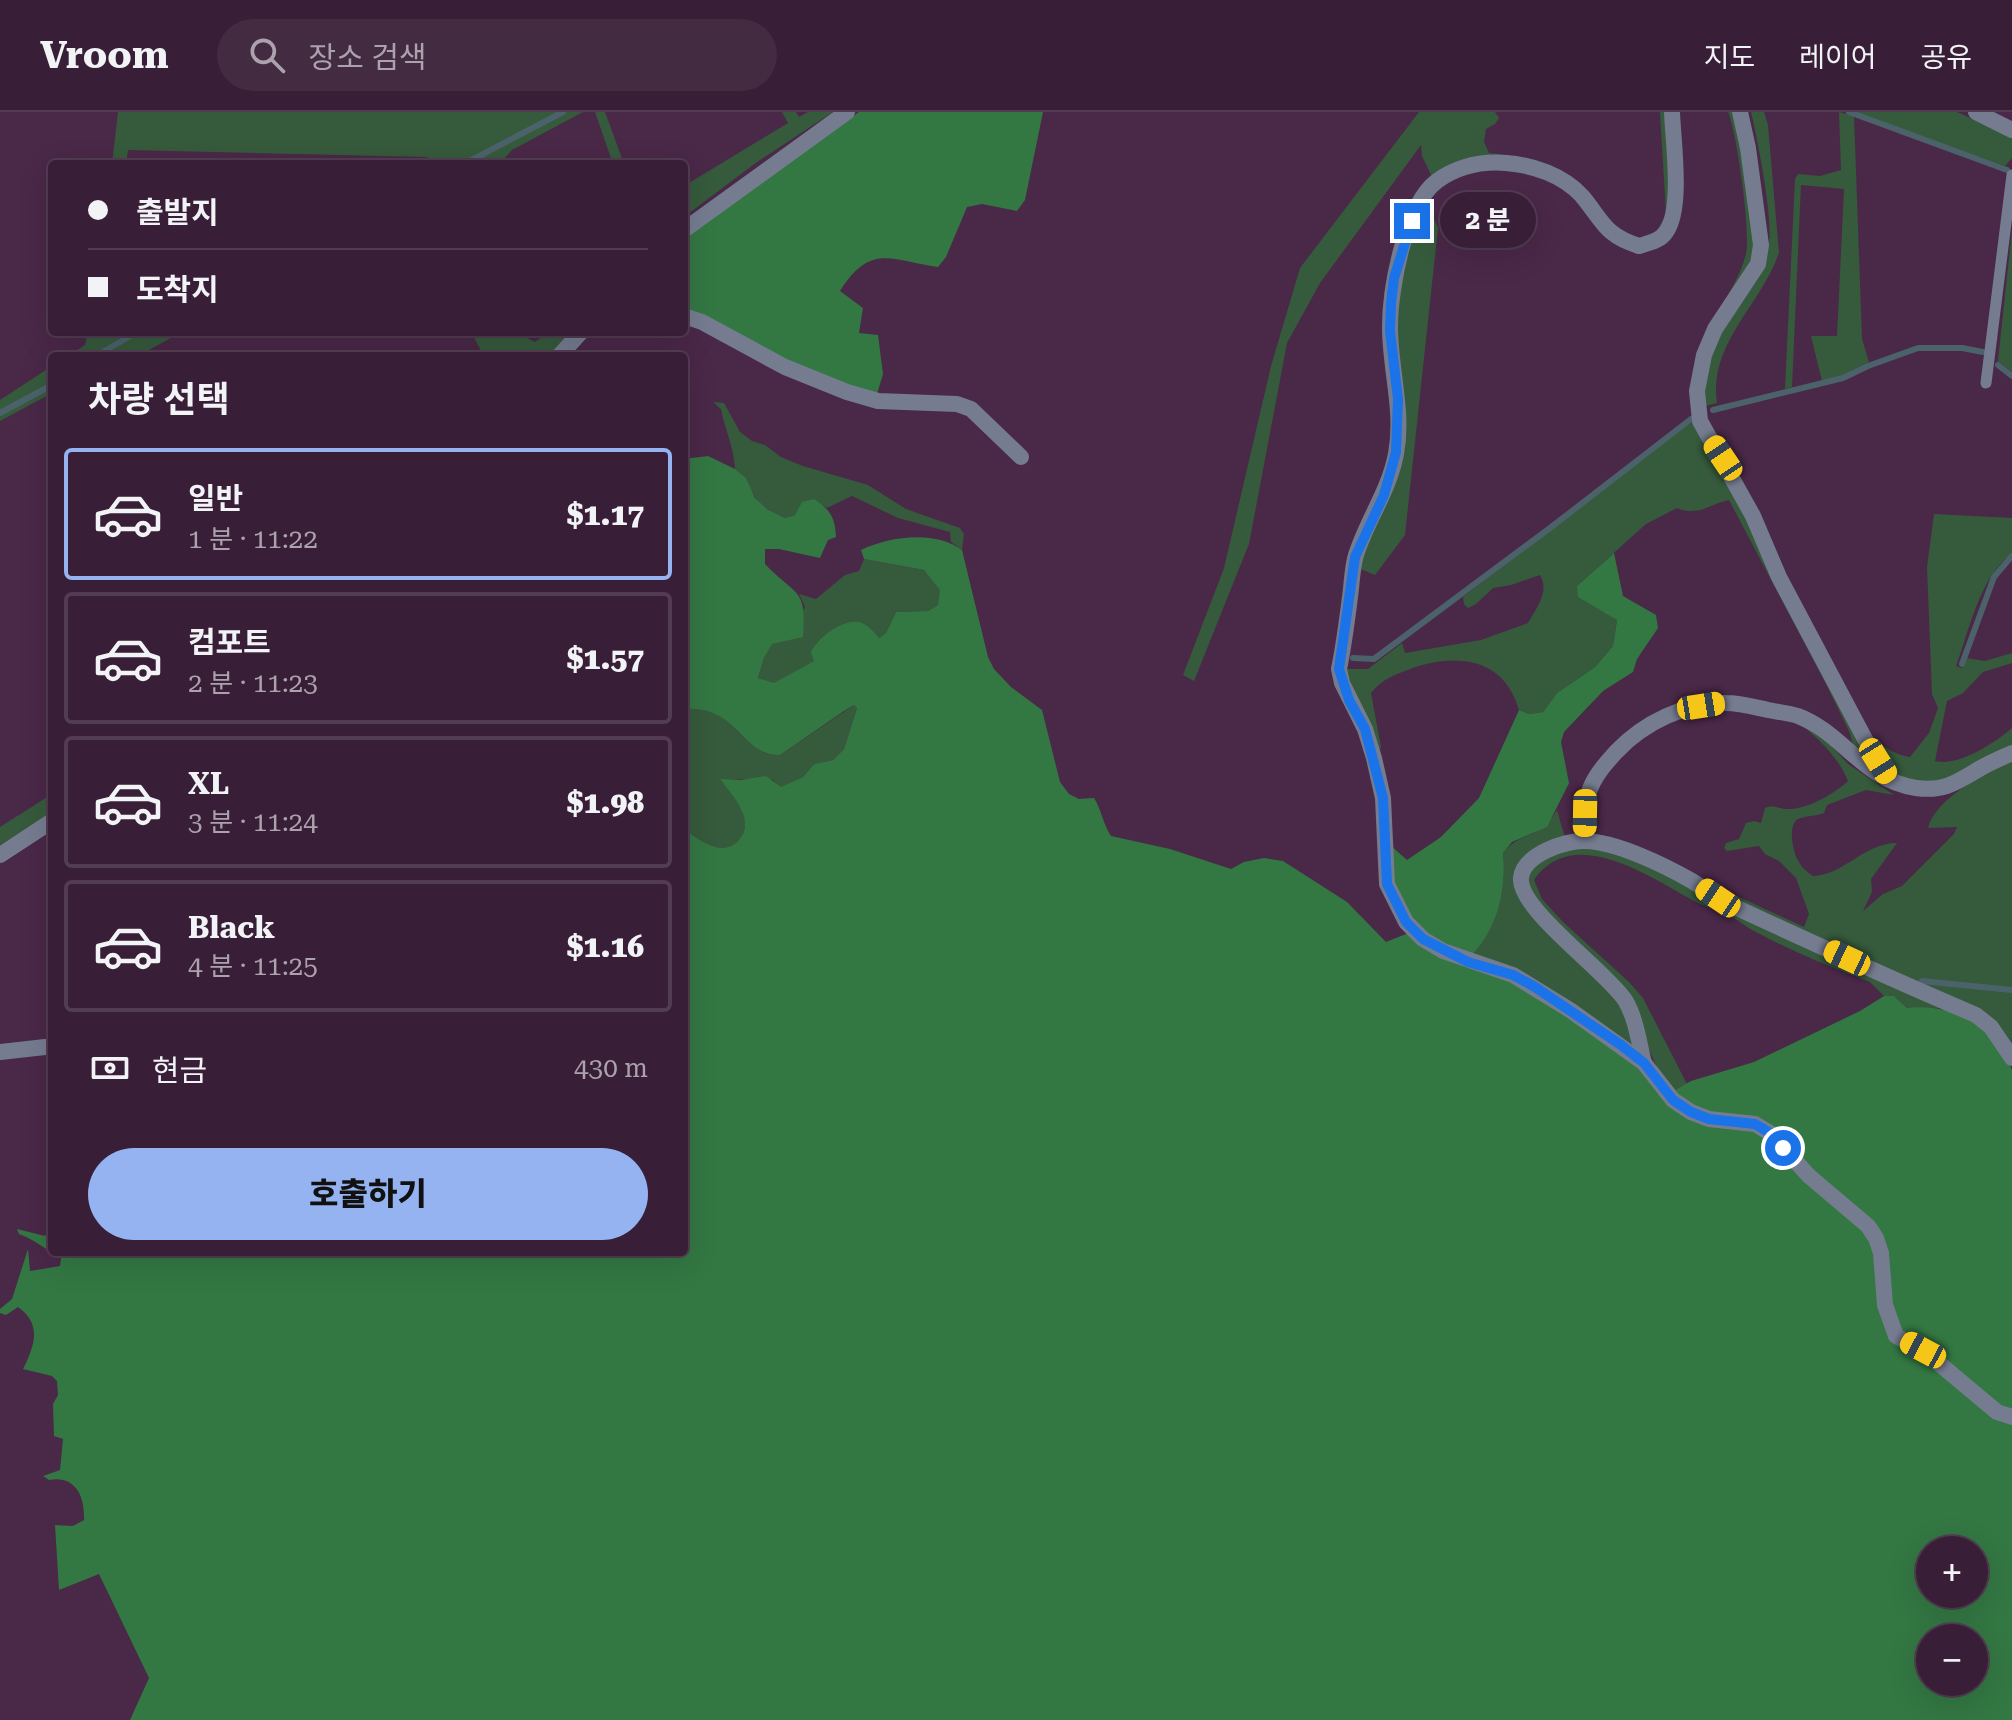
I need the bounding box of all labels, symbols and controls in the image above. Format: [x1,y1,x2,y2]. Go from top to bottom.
search box [217,19,777,91]
text: Vroom [40,33,169,77]
icon: search [245,33,289,77]
text: 장소 검색 [309,40,427,75]
text: 지도 [1704,41,1755,74]
text: 레이어 [1799,41,1876,74]
text: 공유 [1920,41,1972,74]
callout: 2 분 [1440,193,1536,249]
text: 출발지 [136,195,219,230]
route end [1394,203,1430,239]
text: 2 분 [1465,205,1511,235]
text: 도착지 [136,272,219,307]
text: 차량 선택 [88,379,230,421]
car [1700,431,1746,485]
icon: car [92,478,164,550]
text: 일반 [188,481,243,516]
text: $1.17 [567,497,644,532]
text: 1 분 · 11:22 [188,524,318,554]
icon: car [92,622,164,694]
text: 컴포트 [188,625,271,660]
text: $1.57 [567,641,644,676]
text: 2 분 · 11:23 [188,668,318,698]
car [1675,690,1727,722]
car [1855,734,1901,788]
icon: car [92,766,164,838]
text: XL [188,766,229,801]
text: $1.98 [567,785,644,820]
car [1573,789,1597,837]
text: 3 분 · 11:24 [188,807,318,837]
car [1691,875,1745,921]
icon: car [92,910,164,982]
text: Black [188,910,275,945]
text: $1.16 [567,929,644,964]
car [1820,937,1874,979]
text: 4 분 · 11:25 [188,951,318,981]
icon: cash [88,1046,132,1090]
text: 현금 [152,1053,207,1088]
text: 430 m [574,1053,648,1083]
route start [1765,1130,1801,1166]
button: 호출하기 [88,1148,648,1240]
car [1896,1328,1950,1372]
map controls [1916,1536,1988,1696]
button: + [1916,1536,1988,1608]
button: − [1916,1624,1988,1696]

